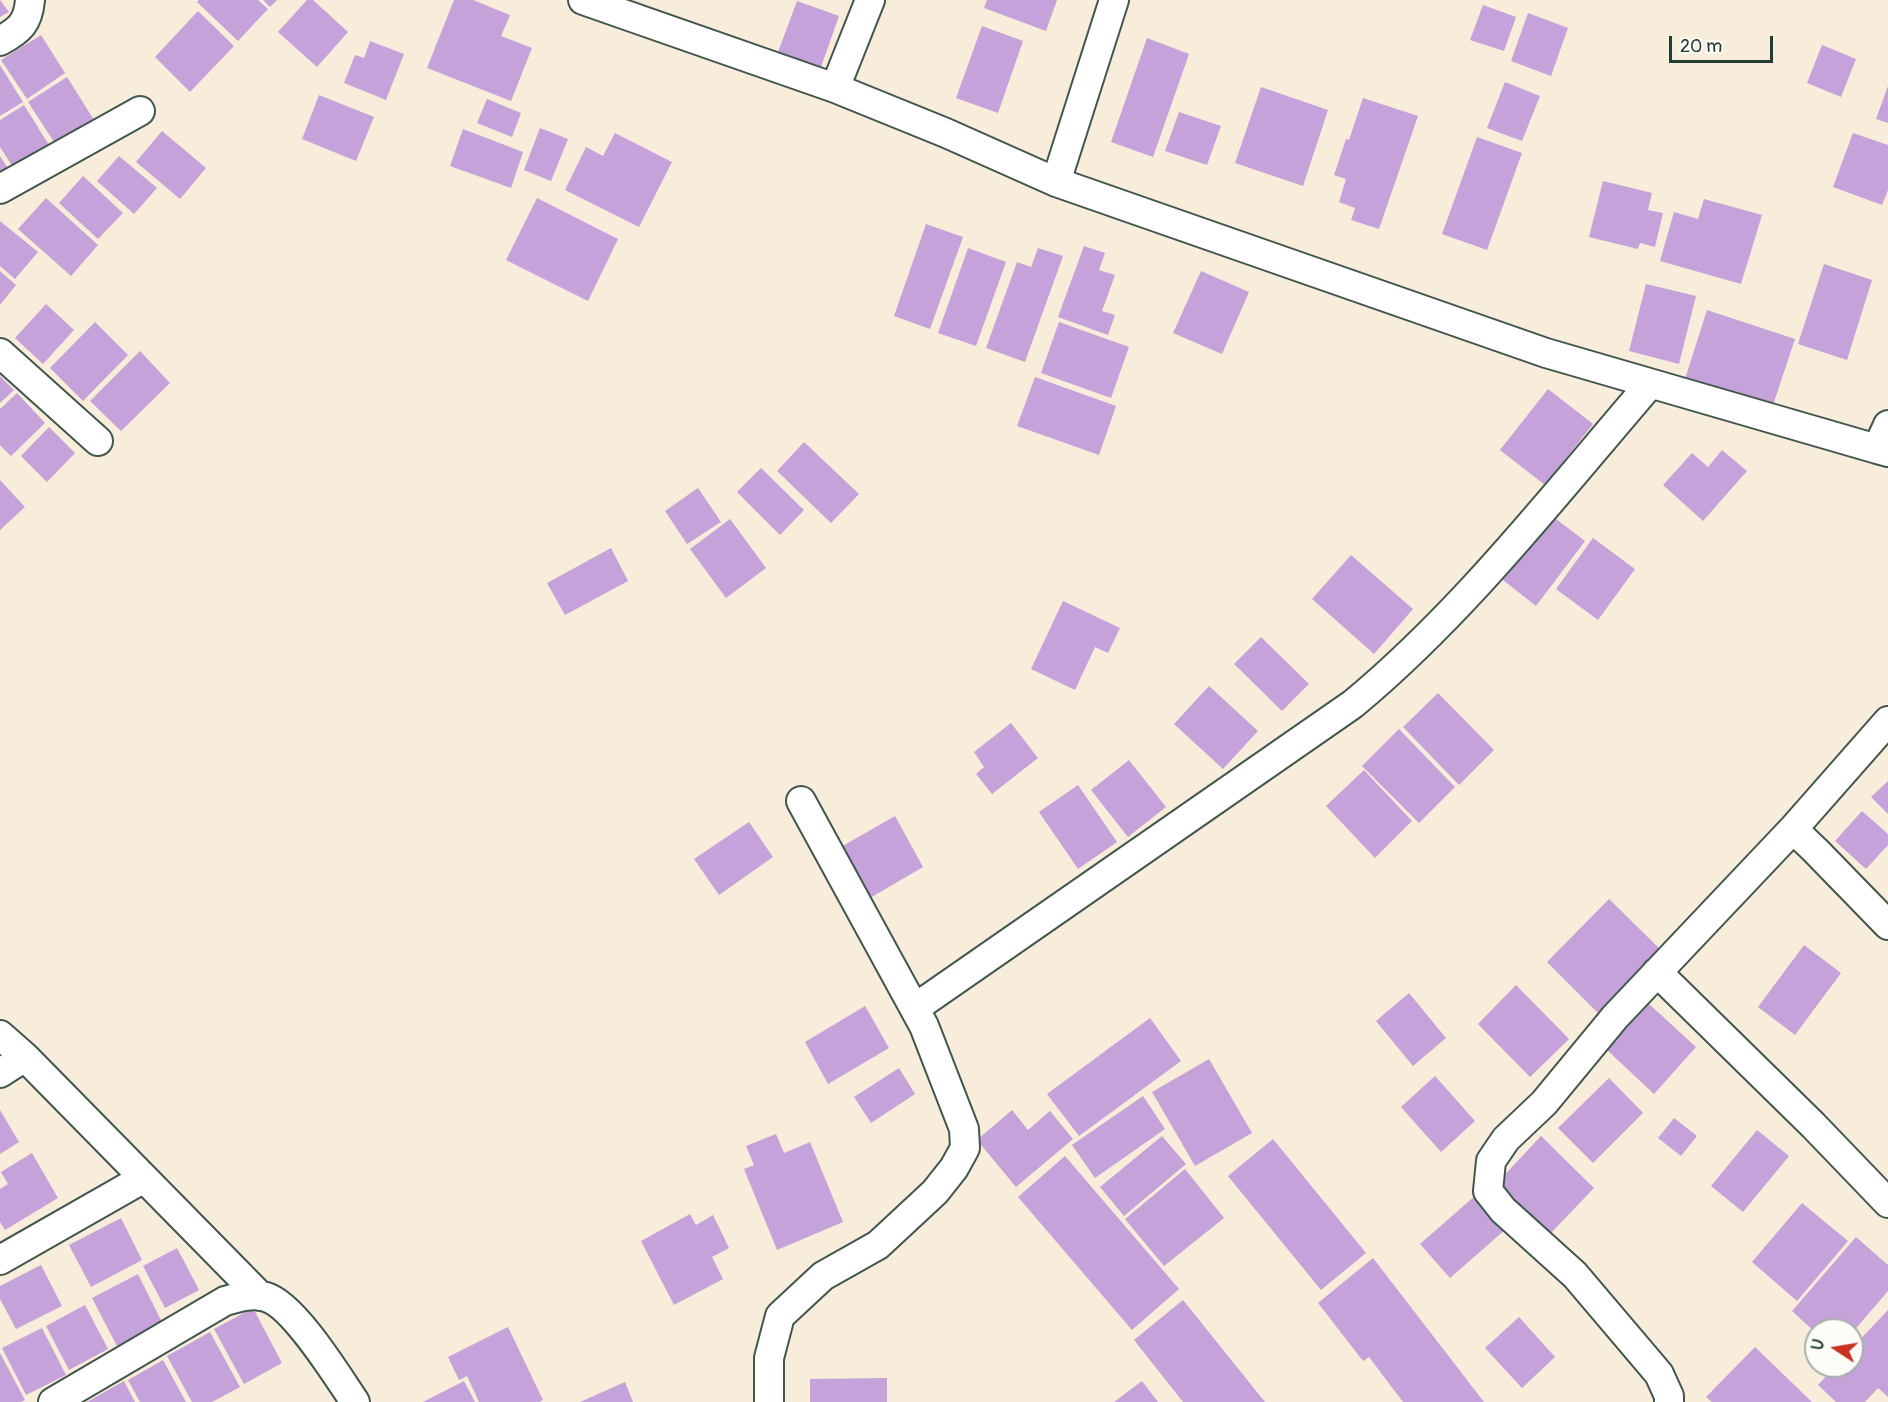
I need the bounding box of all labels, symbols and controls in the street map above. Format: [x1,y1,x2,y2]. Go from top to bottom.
scale bar [1672,24,1776,62]
text: 20 m [1680,35,1722,58]
north arrow [1804,1318,1864,1378]
text: U [1807,1337,1829,1352]

